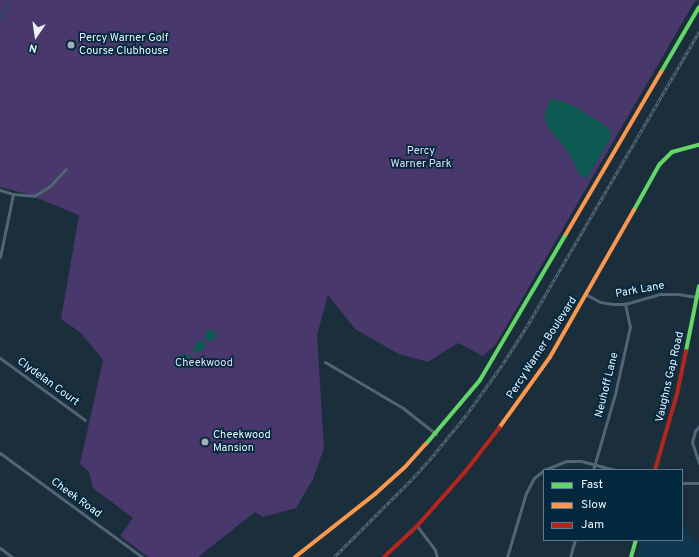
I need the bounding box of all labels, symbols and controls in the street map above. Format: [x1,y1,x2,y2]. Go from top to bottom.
north arrow [16,16,56,56]
place label: Percy Warner Golf Course Clubhouse [79,32,169,58]
text: N [28,40,39,55]
marker: Percy Warner Golf Course Clubhouse [66,40,76,50]
park label: Percy Warner Park [390,145,452,171]
street label: Park Lane [614,279,666,301]
street label: Percy Warner Boulevard [504,294,580,402]
street label: Vaughns Gap Road [653,330,687,424]
street label: Neuhoff Lane [593,351,621,419]
street label: Clydelan Court [14,355,82,409]
park label: Cheekwood [175,356,233,370]
place label: Cheekwood Mansion [213,429,271,455]
marker: Cheekwood Mansion [200,437,210,447]
legend [543,469,683,541]
street label: Cheek Road [48,475,104,521]
text: Fast [581,477,603,493]
text: Slow [581,497,607,513]
text: Jam [581,517,604,533]

